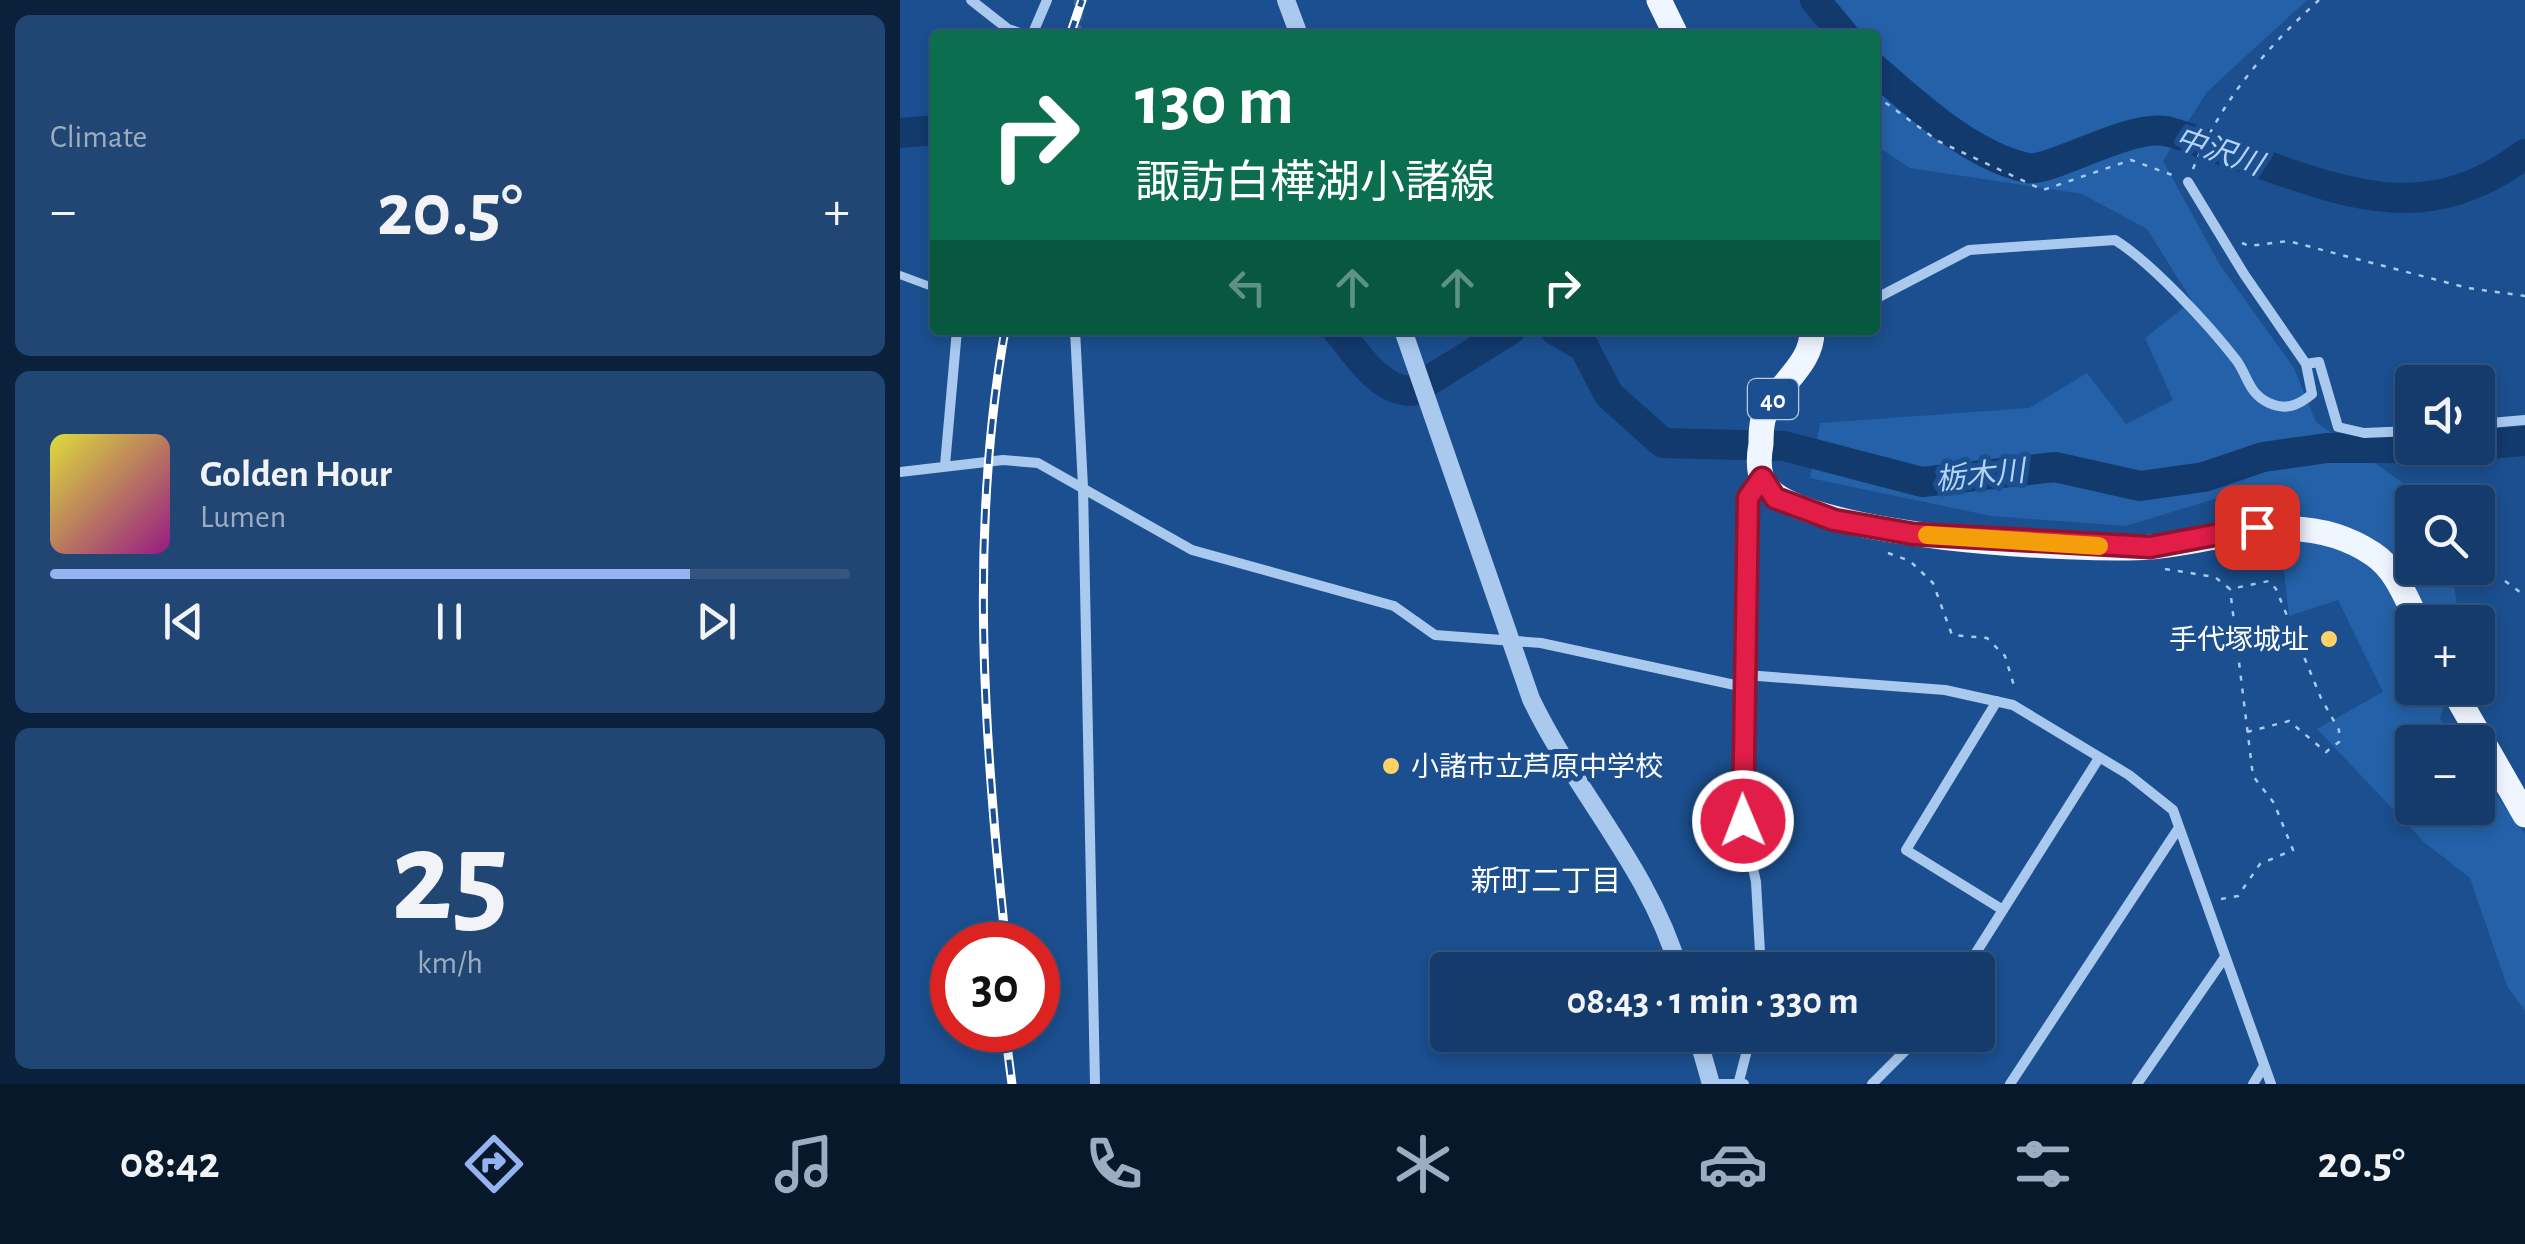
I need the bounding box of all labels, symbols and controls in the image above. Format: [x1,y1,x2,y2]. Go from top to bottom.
text: 130 m [1135,67,1294,137]
icon: right [970,70,1100,200]
text: Climate [50,121,147,153]
water label: 中沢川 [2171,121,2270,182]
text: 諏訪白樺湖小諸線 [1135,161,1495,206]
text: 20.5° [377,174,523,249]
text: − [50,184,76,239]
text: + [824,184,850,239]
icon: left [1220,260,1275,315]
icon: ahead [1325,260,1380,315]
icon: ahead [1430,260,1485,315]
icon: right [1535,260,1590,315]
map controls [2395,365,2495,825]
button: sound [2395,365,2495,465]
road number: 40 [1748,379,1798,419]
water label: 栃木川 [1934,454,2029,496]
text: Golden Hour [200,456,392,494]
pin [2215,485,2300,570]
button: search [2395,485,2495,585]
icon: arrive [2230,500,2285,555]
text: Lumen [200,501,286,533]
icon: previous [156,594,211,649]
icon: pause [422,594,477,649]
icon: next [689,594,744,649]
button: + [2395,605,2495,705]
place label: 手代塚城址 [2169,625,2309,655]
marker: 手代塚城址 [2318,628,2340,650]
button: − [2395,725,2495,825]
place label: 小諸市立芦原中学校 [1411,752,1663,782]
marker: 小諸市立芦原中学校 [1380,755,1402,777]
position arrow [1691,769,1795,873]
text: 25 [391,814,509,944]
district label: 新町二丁目 [1471,865,1621,897]
speed limit sign: 30 [930,922,1060,1052]
text: km/h [417,947,483,979]
text: 08:43 · 1 min · 330 m [1566,983,1859,1021]
icon: directions [459,1129,529,1199]
icon: music [769,1129,839,1199]
icon: phone [1079,1129,1149,1199]
icon: climate [1388,1129,1458,1199]
icon: car [1698,1129,1768,1199]
icon: filters [2008,1129,2078,1199]
text: 08:42 [120,1141,220,1186]
text: 20.5° [2318,1141,2405,1186]

